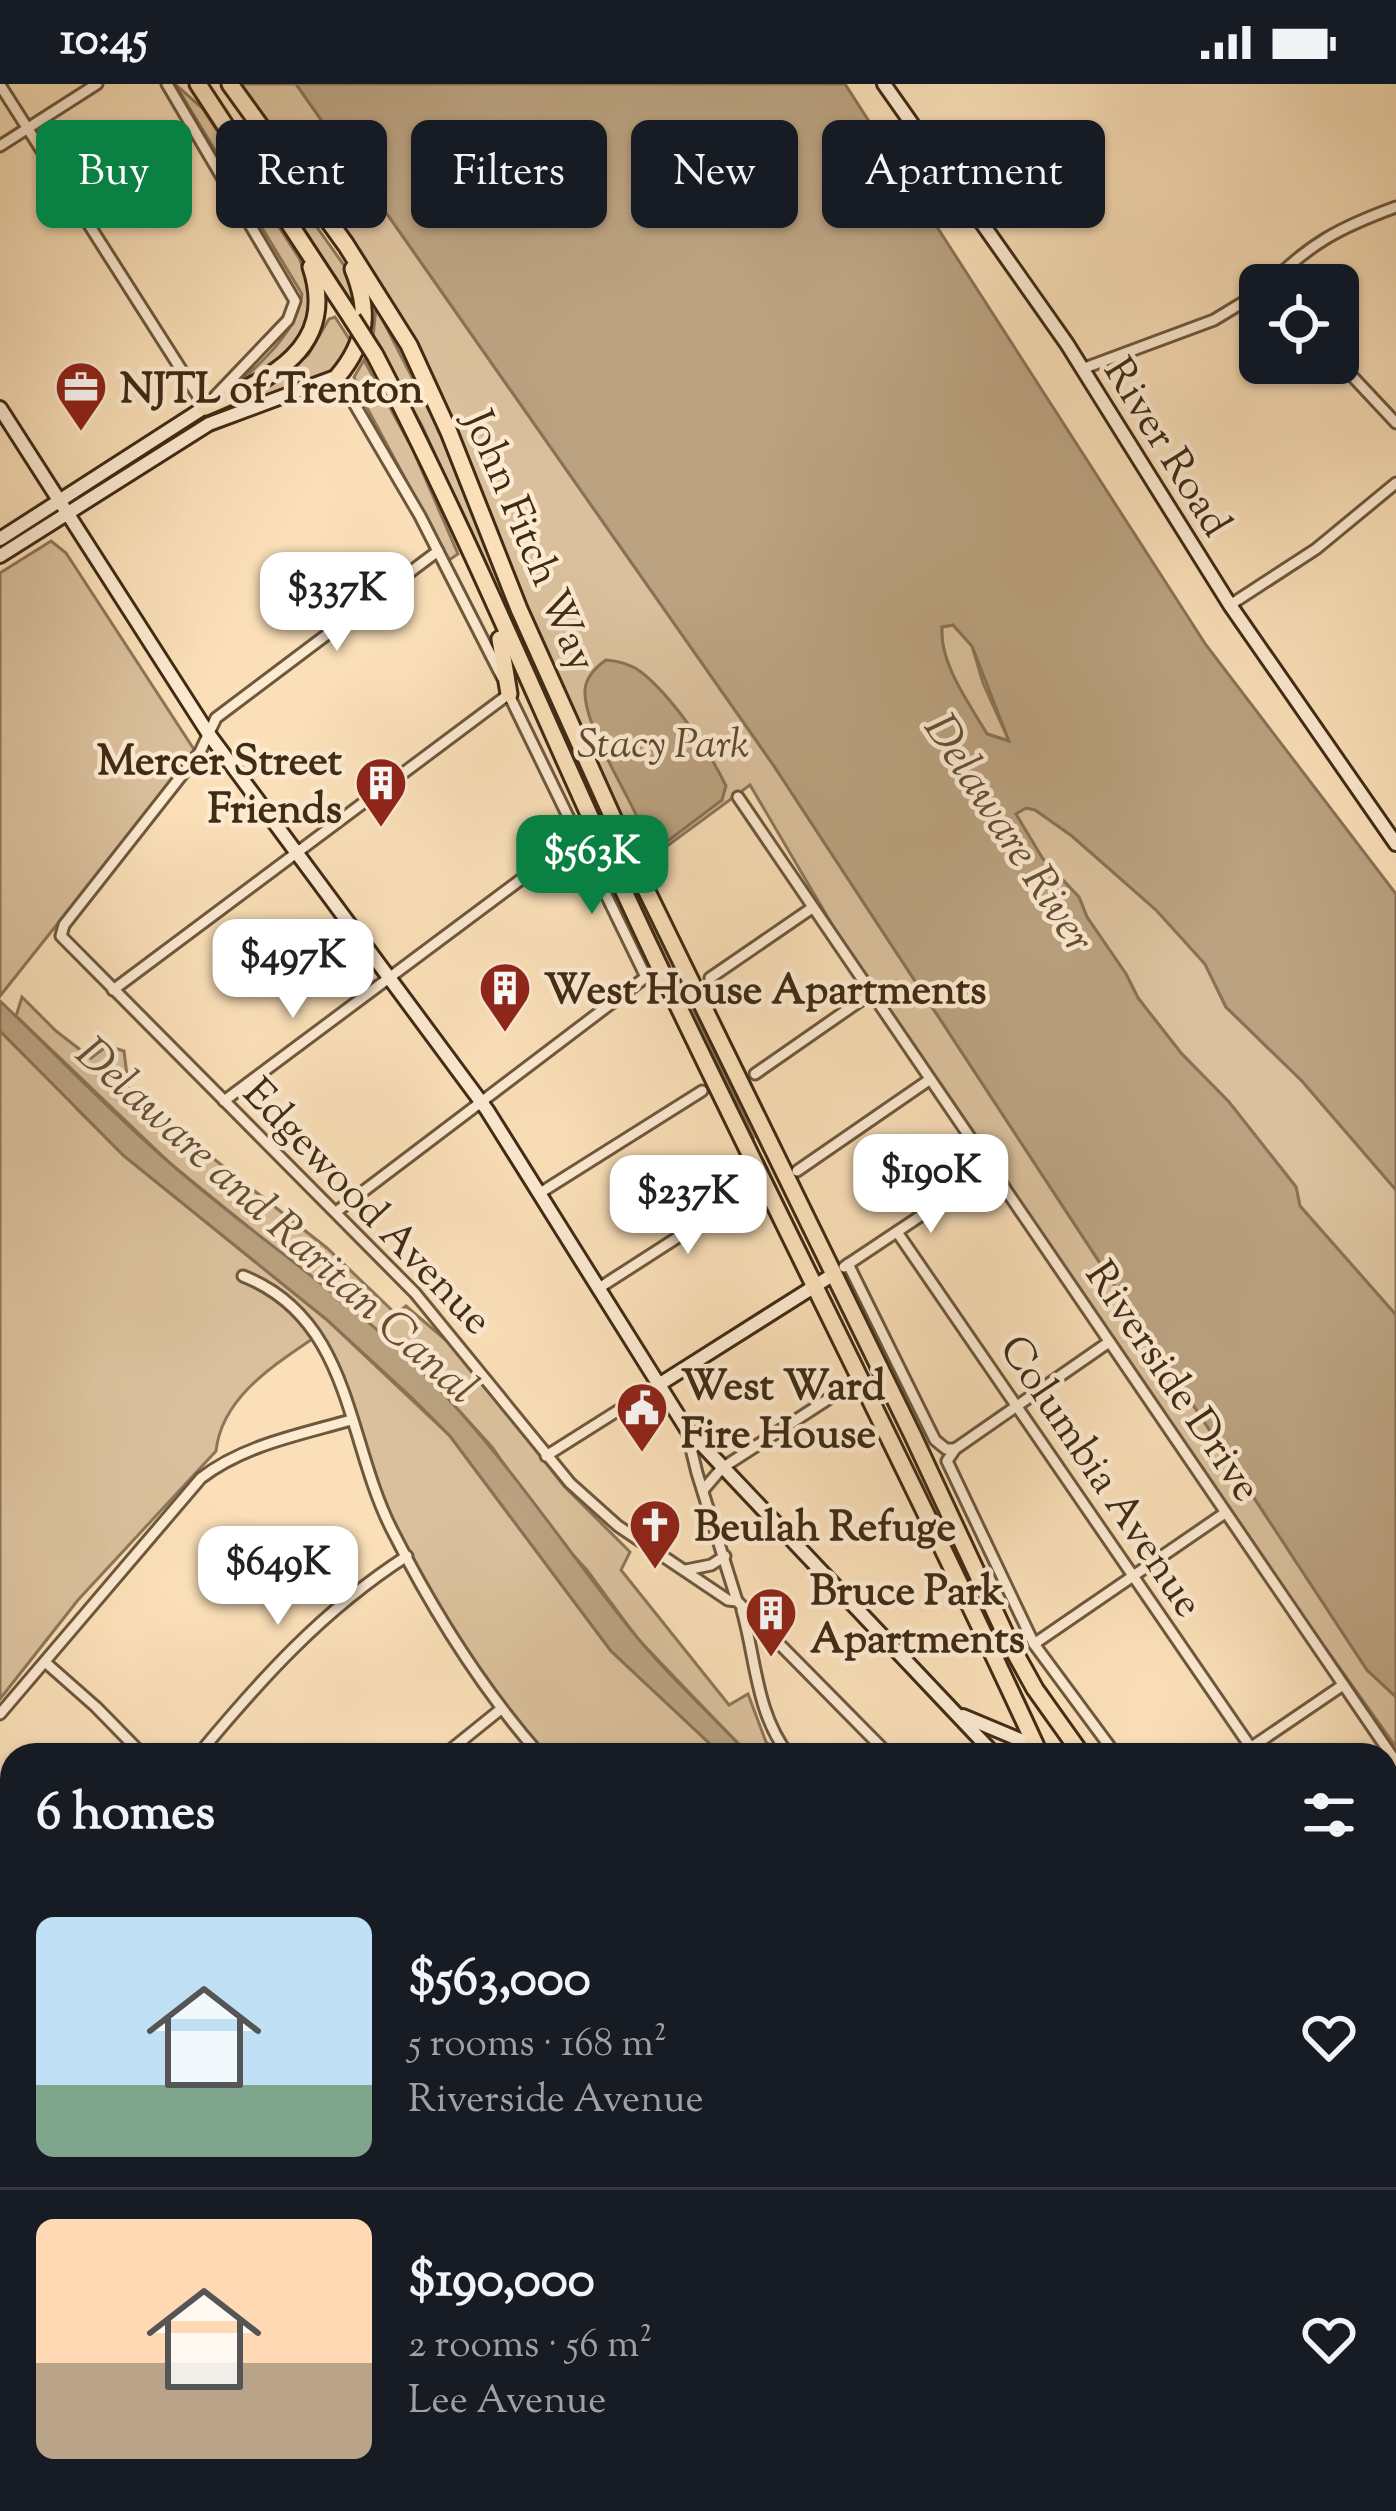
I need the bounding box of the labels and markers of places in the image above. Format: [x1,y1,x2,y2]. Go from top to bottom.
office icon: NJTL of Trenton [53,359,109,433]
place label: NJTL of Trenton [120,362,424,422]
pin: $337K [253,552,421,654]
place label: Mercer Street Friends [97,734,343,842]
building icon: Mercer Street Friends [353,755,409,829]
pin: $563K [508,815,676,917]
pin: $497K [209,919,377,1021]
building icon: West House Apartments [477,960,533,1034]
place label: West House Apartments [544,963,986,1023]
pin: $190K [847,1134,1015,1236]
pin: $237K [604,1155,772,1257]
place label: West Ward Fire House [681,1359,886,1467]
public building icon: West Ward Fire House [614,1380,670,1454]
church icon: Beulah Refuge [627,1497,683,1571]
place label: Beulah Refuge [694,1500,956,1560]
pin: $649K [194,1526,362,1628]
place label: Bruce Park Apartments [810,1564,1025,1672]
building icon: Bruce Park Apartments [743,1585,799,1659]

